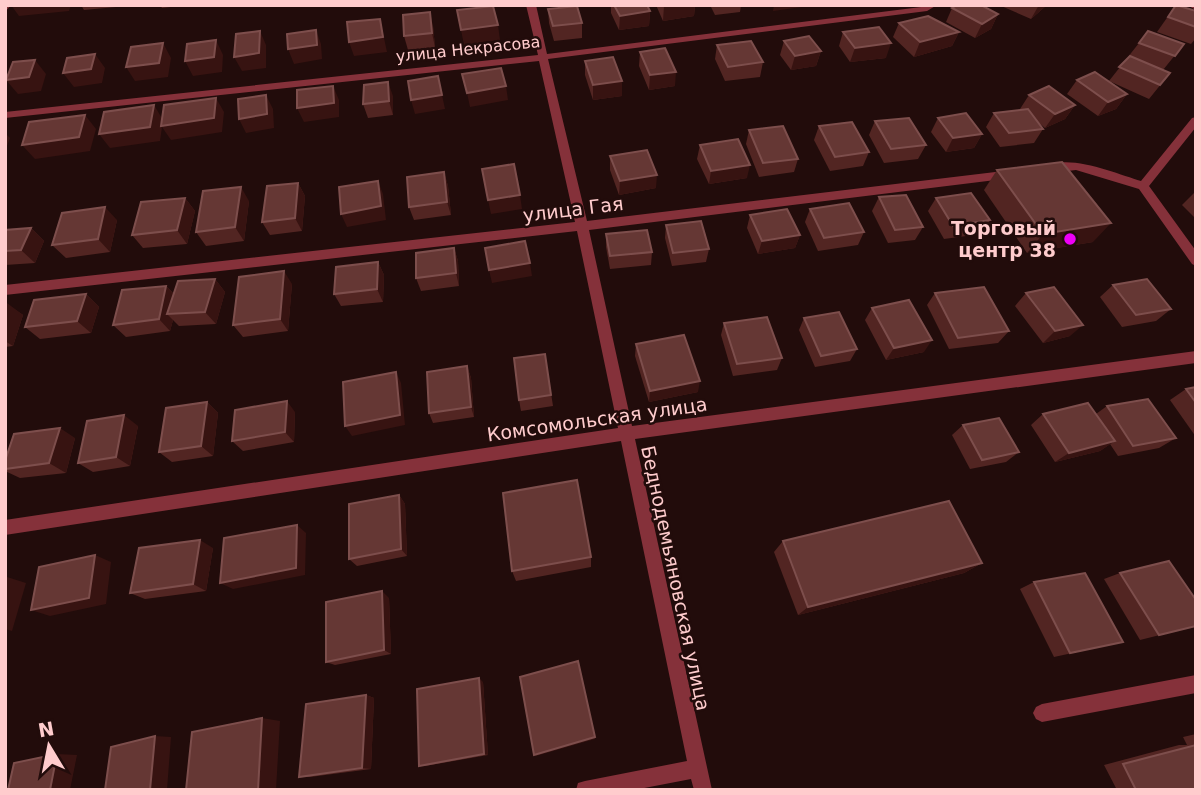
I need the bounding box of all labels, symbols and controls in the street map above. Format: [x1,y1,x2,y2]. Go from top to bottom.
street label: улица Некрасова [395,32,541,66]
street label: улица Гая [522,192,624,226]
place label: Торговый центр 38 [951,217,1056,261]
marker: Торговый центр 38 [1062,231,1078,247]
street label: Комсомольская улица [485,393,709,445]
street label: Беднодемьяновская улица [637,444,715,712]
north arrow [14,711,84,781]
text: N [36,717,56,741]

